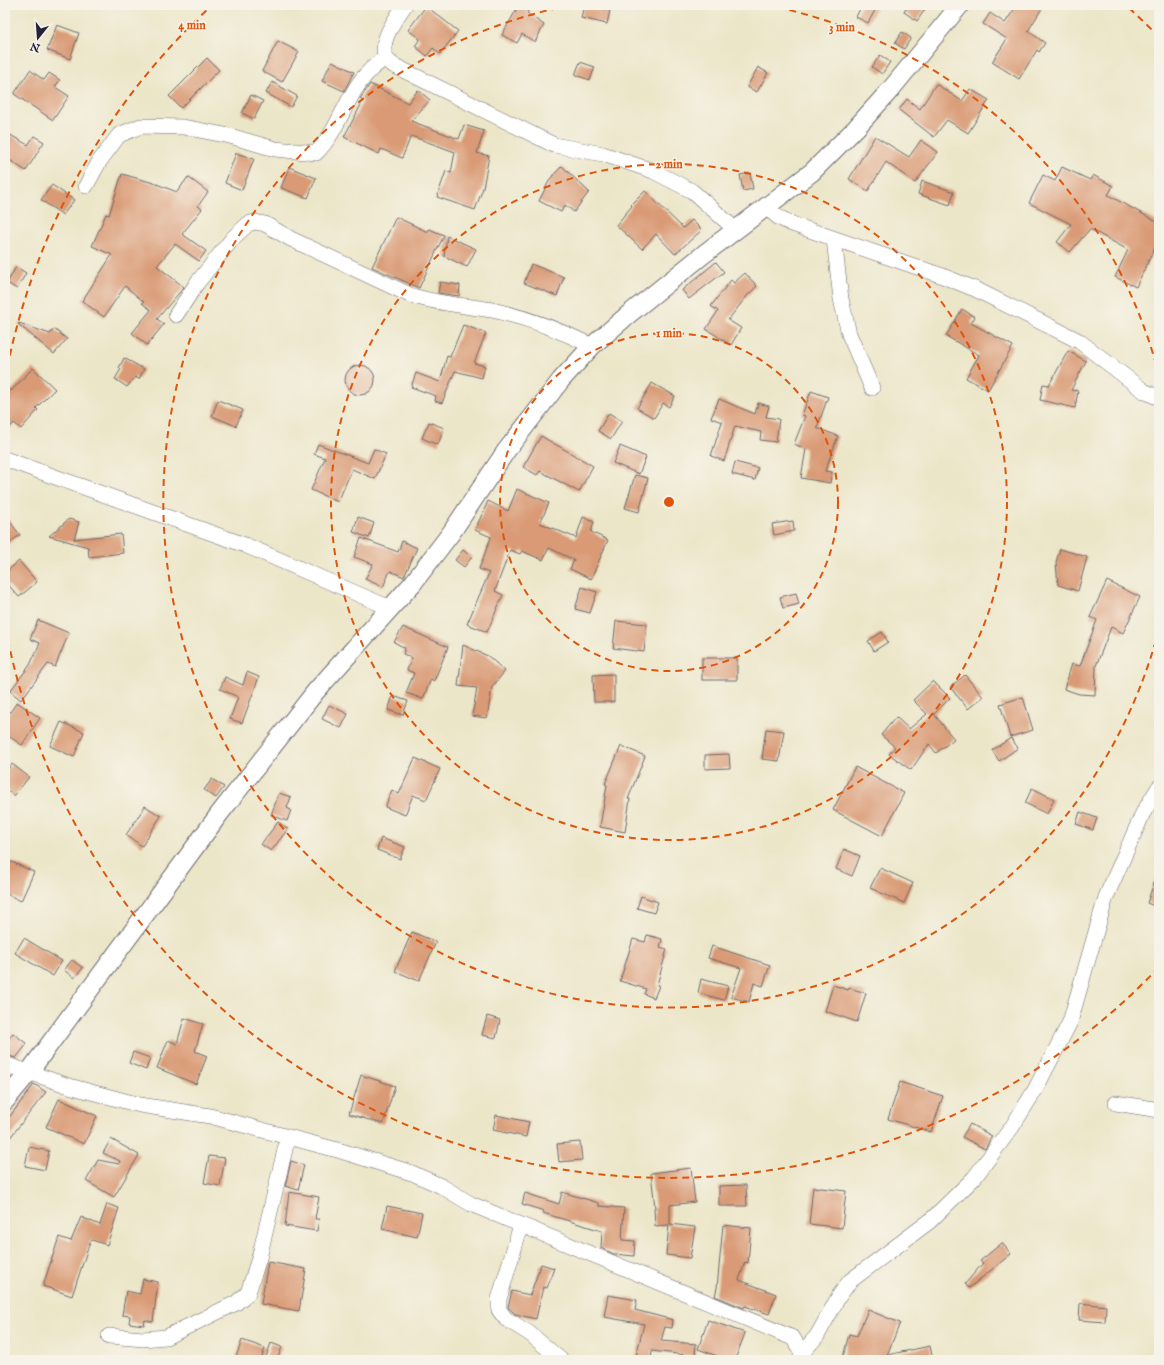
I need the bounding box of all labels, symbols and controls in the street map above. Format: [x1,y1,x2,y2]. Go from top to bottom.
north arrow [18,18,58,58]
text: 4 min [178,18,206,33]
text: 3 min [829,20,856,35]
text: N [28,38,43,55]
text: 2 min [655,157,683,172]
text: 1 min [656,326,683,341]
centre of rings [662,495,676,509]

